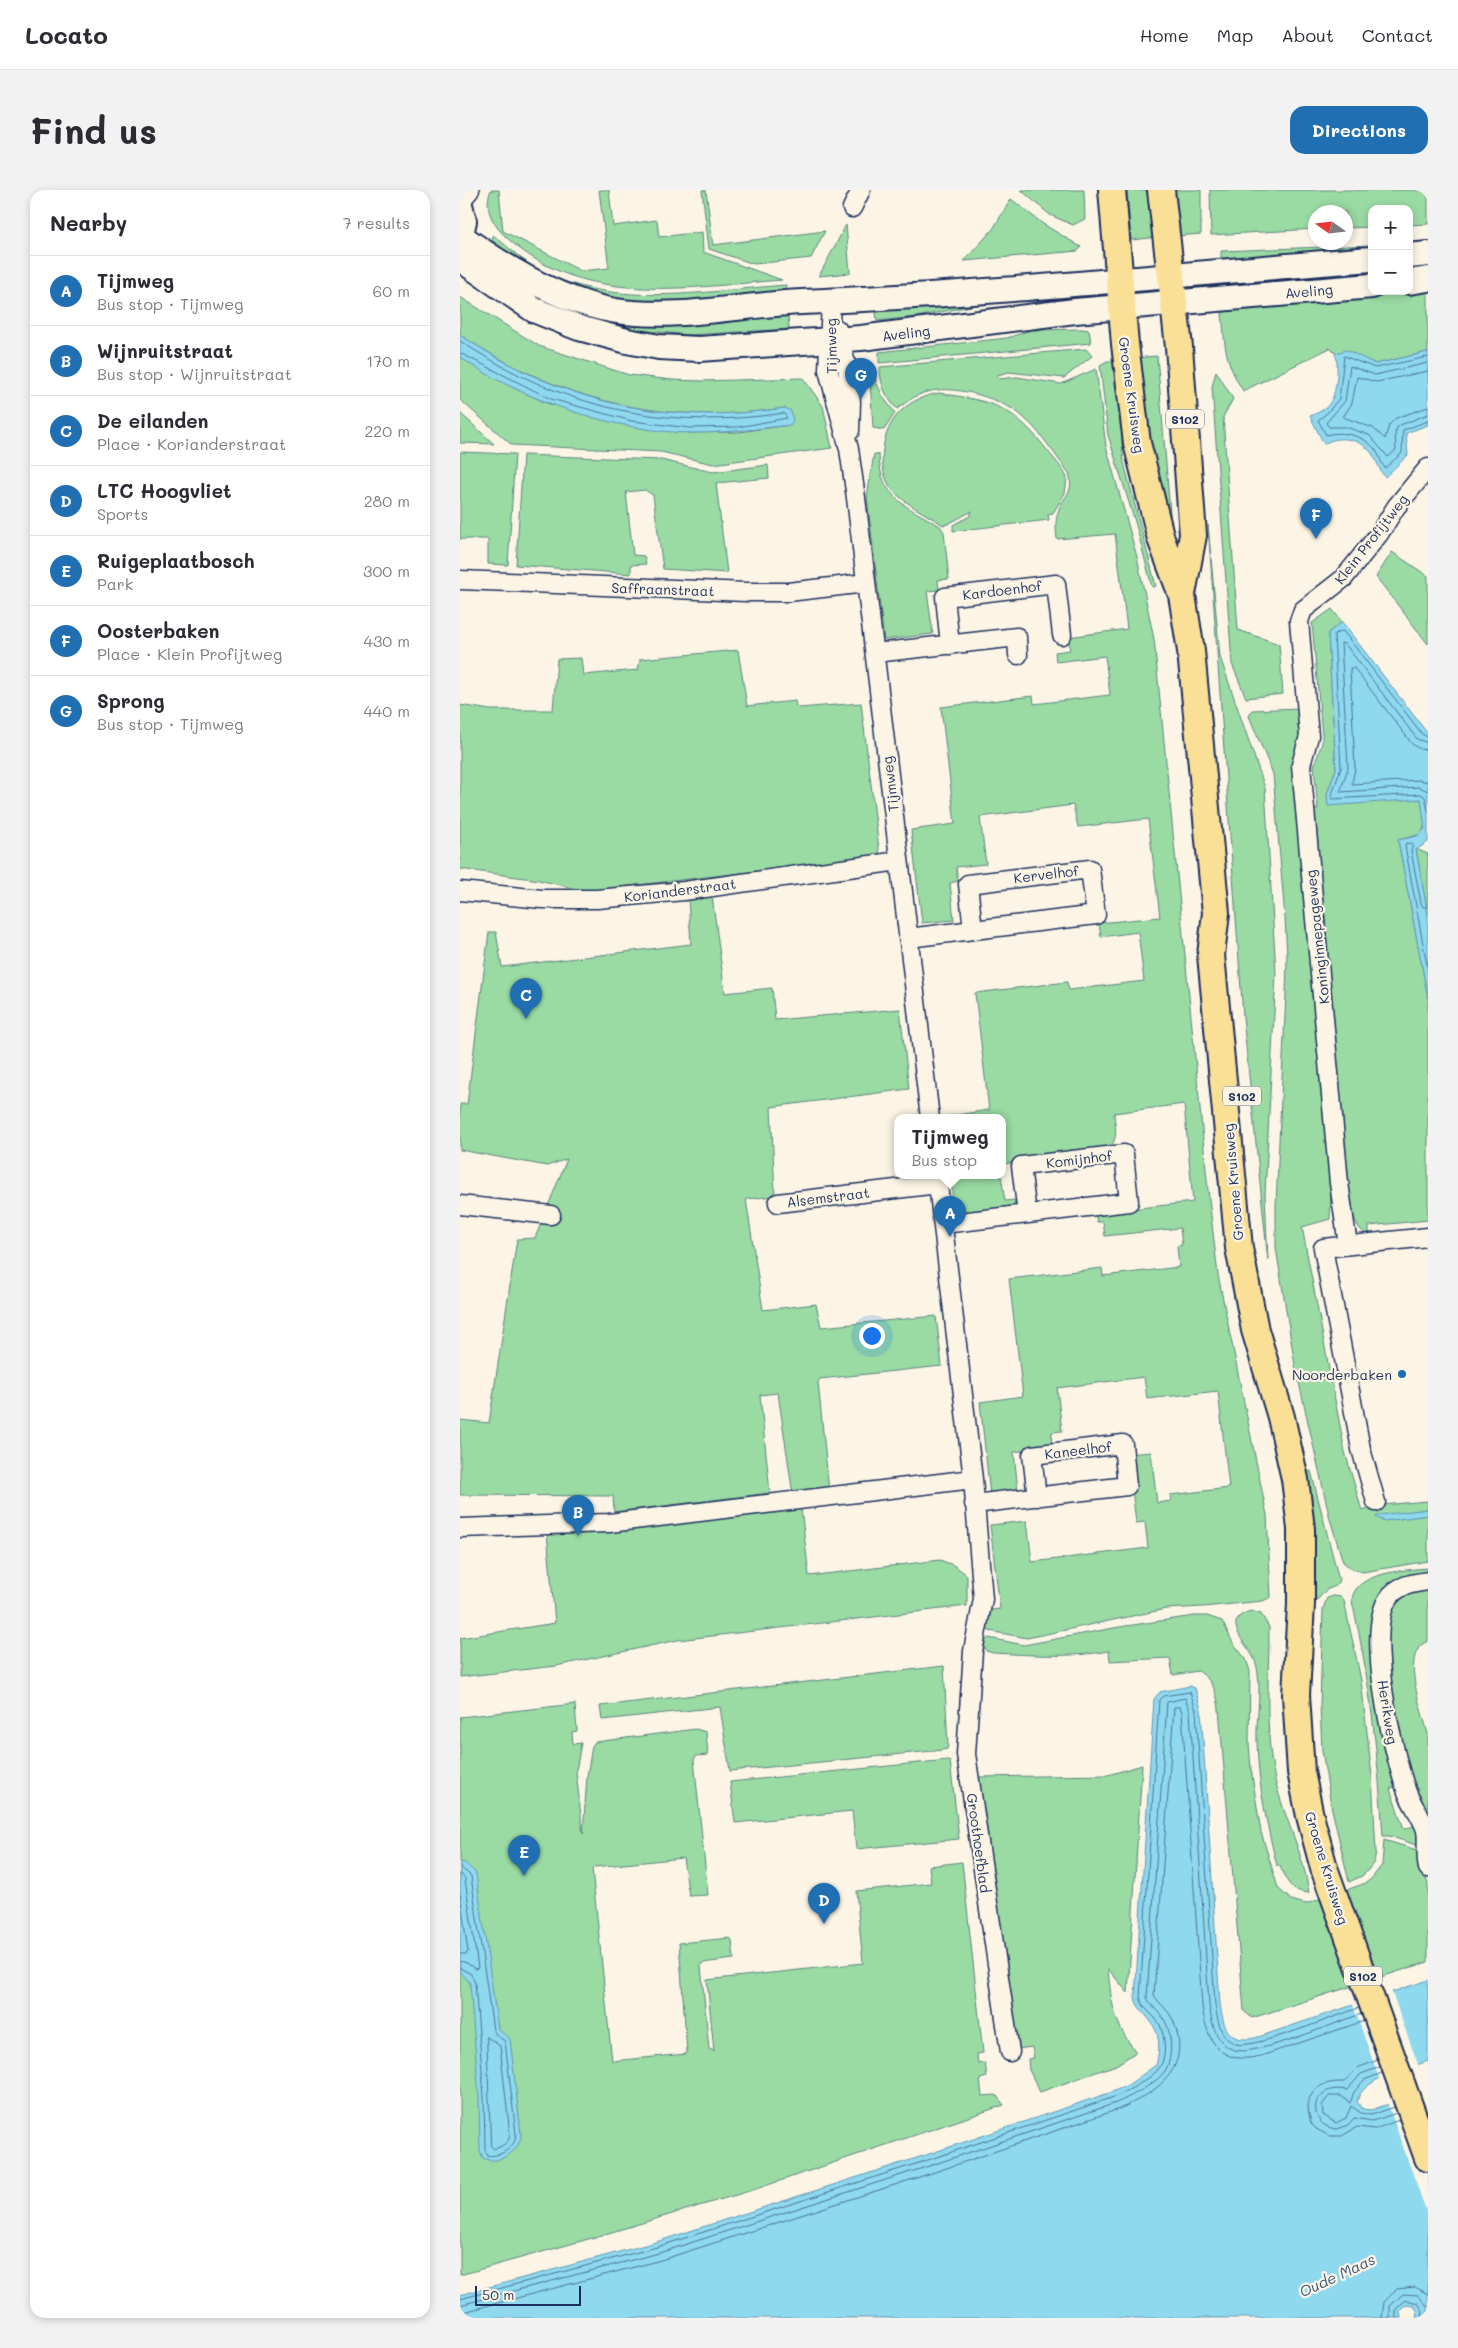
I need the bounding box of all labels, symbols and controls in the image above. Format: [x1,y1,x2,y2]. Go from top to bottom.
text: Locato [25,19,108,50]
text: Home [1140,23,1189,47]
text: Map [1217,23,1253,47]
text: About [1281,23,1334,47]
text: Contact [1362,23,1433,47]
button: Directions [1290,106,1428,154]
text: Find us [30,107,157,153]
north arrow [1308,205,1353,250]
map controls [1368,205,1413,295]
button: + [1368,205,1413,250]
text: Nearby [50,209,127,236]
text: 7 results [343,212,410,233]
button: − [1368,250,1413,295]
text: Tijmweg [97,268,174,293]
street label: Aveling [1284,279,1334,303]
text: A [60,280,72,301]
text: 60 m [373,280,410,301]
text: Bus stop · Tijmweg [97,293,244,314]
street label: Tijmweg [821,318,841,374]
street label: Aveling [881,321,931,345]
street label: Groene Kruisweg [1114,336,1150,454]
text: Wijnruitstraat [97,338,233,363]
text: B [61,350,71,371]
text: 170 m [366,350,410,371]
pin: G [845,358,877,399]
text: Bus stop · Wijnruitstraat [97,363,292,384]
text: De eilanden [97,408,209,433]
road number: S102 [1166,410,1204,428]
text: C [60,420,72,441]
text: 220 m [364,420,410,441]
text: Place · Korianderstraat [97,433,286,454]
text: LTC Hoogvliet [97,478,231,503]
text: D [60,490,72,511]
text: 280 m [364,490,410,511]
street label: Klein Profijtweg [1330,490,1412,588]
pin: F [1300,498,1332,539]
text: Sports [97,503,148,524]
text: Ruigeplaatbosch [97,548,255,573]
text: E [61,560,71,581]
text: 300 m [363,560,410,581]
text: Park [97,573,133,594]
street label: Kardoenhof [961,576,1043,604]
street label: Saffraanstraat [611,578,715,600]
text: Oosterbaken [97,618,219,643]
text: F [61,630,71,651]
text: 430 m [363,630,410,651]
text: Place · Klein Profijtweg [97,643,282,664]
text: Sprong [97,688,165,713]
text: G [60,700,72,721]
text: 440 m [363,700,410,721]
text: Bus stop · Tijmweg [97,713,244,734]
street label: Tijmweg [877,755,903,813]
street label: Kervelhof [1012,861,1080,887]
street label: Koninginnepageweg [1300,869,1334,1005]
street label: Korianderstraat [623,874,737,906]
pin: C [510,978,542,1019]
road number: S102 [1223,1086,1261,1106]
popup [894,1114,1006,1179]
street label: Groene Kruisweg [1218,1123,1248,1241]
text: Tijmweg [911,1124,989,1149]
street label: Komijnhof [1045,1145,1114,1172]
text: Bus stop [911,1149,977,1170]
street label: Alsemstraat [785,1182,871,1212]
pin: A [934,1196,966,1237]
your location [859,1323,885,1349]
place label: Noorderbaken [1292,1365,1392,1384]
marker: Noorderbaken [1396,1368,1408,1380]
street label: Kaneelhof [1043,1436,1113,1464]
pin: B [562,1495,594,1536]
street label: Herikweg [1374,1678,1402,1746]
street label: Groothoefblad [963,1792,995,1894]
street label: Groene Kruisweg [1301,1809,1353,1927]
pin: E [508,1835,540,1876]
pin: D [808,1883,840,1924]
road number: S102 [1344,1966,1382,1985]
water label: Oude Maas [1296,2249,1378,2301]
scale bar [475,2283,581,2306]
text: 50 m [482,2285,514,2304]

